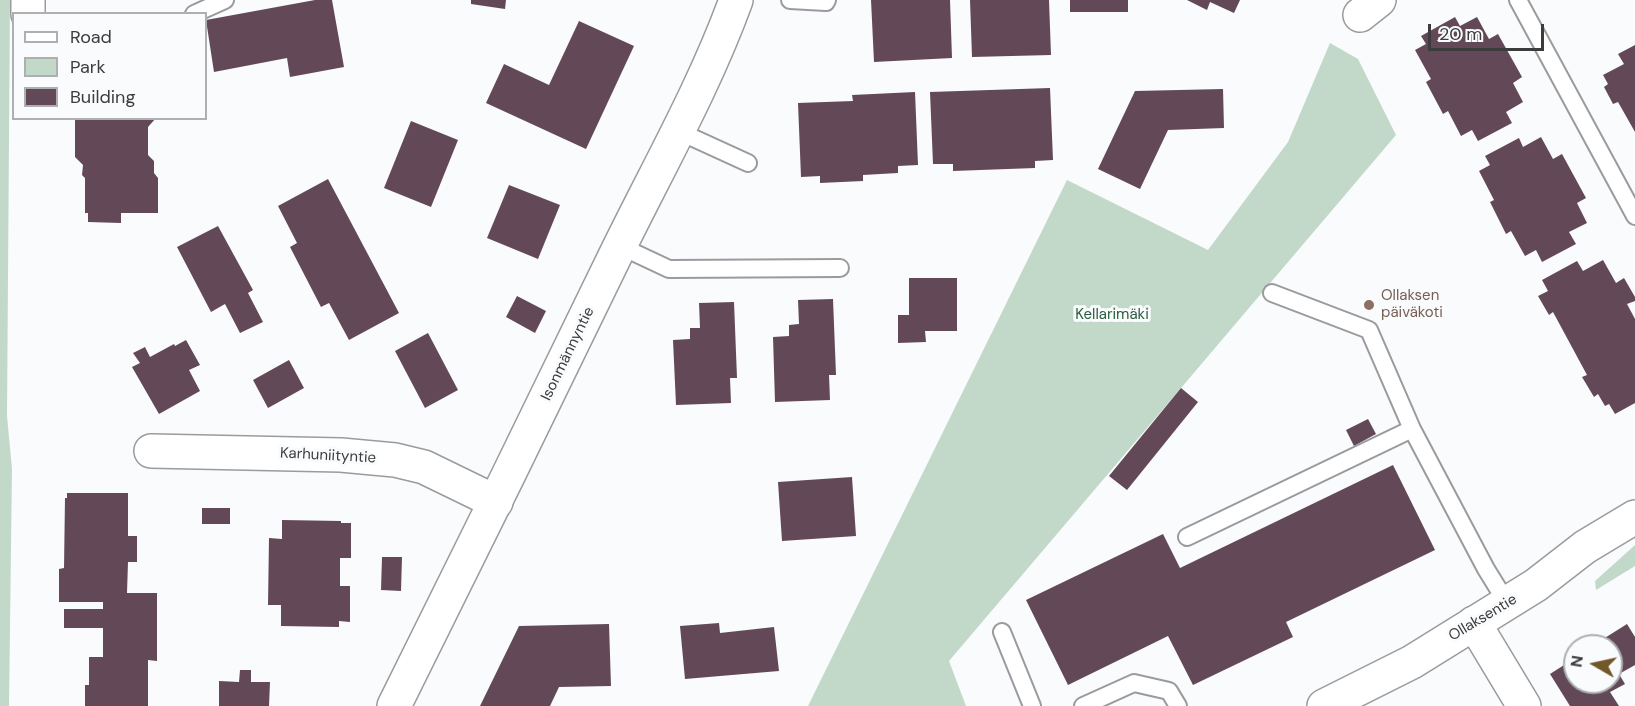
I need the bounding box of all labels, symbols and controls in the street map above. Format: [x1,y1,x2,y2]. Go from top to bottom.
legend [12,12,207,120]
scale bar [1431,12,1546,50]
text: 20 m [1439,22,1482,46]
text: Road [70,25,112,49]
text: Park [70,55,106,79]
text: Building [70,85,135,109]
place label: Ollaksen päiväkoti [1381,287,1443,322]
marker: Ollaksen päiväkoti [1362,298,1376,312]
street label: Isonmännyntie [538,304,598,404]
park label: Kellarimäki [1075,306,1149,324]
street label: Karhuniityntie [280,445,376,467]
street label: Ollaksentie [1446,591,1520,645]
north arrow [1563,634,1623,694]
text: N [1565,654,1588,669]

